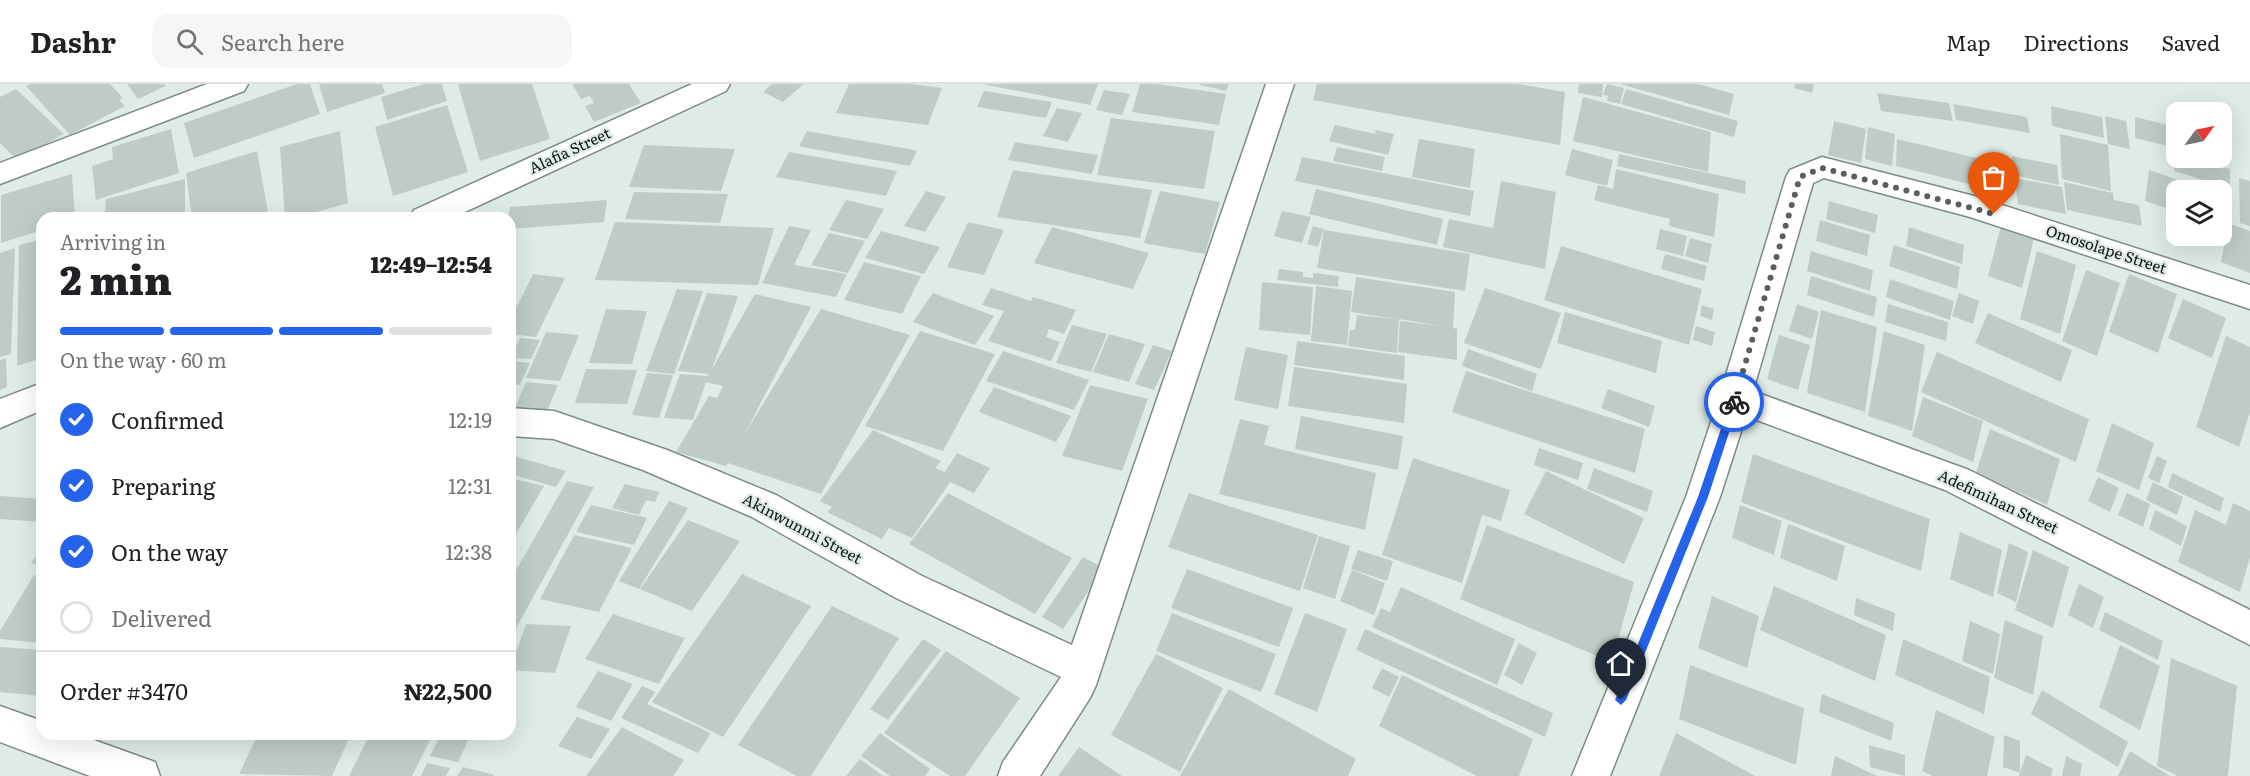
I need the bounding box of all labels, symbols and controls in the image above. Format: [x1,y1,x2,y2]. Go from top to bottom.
search box [152,14,572,68]
text: Dashr [30,20,116,62]
icon: search [173,25,206,58]
text: Search here [221,25,344,58]
text: Map [1946,26,1991,57]
text: Directions [2024,26,2129,57]
text: Saved [2162,26,2220,57]
north arrow [2166,102,2232,168]
map controls [2166,102,2232,246]
street label: Alafia Street [525,121,614,179]
pin [1968,152,2019,214]
icon: bag [1977,161,2010,194]
button: layers [2166,180,2232,246]
street label: Omosolape Street [2043,218,2170,279]
text: Arriving in [60,226,166,256]
text: 12:49–12:54 [371,247,492,280]
text: 2 min [60,249,172,307]
text: On the way · 60 m [60,344,227,374]
courier [1704,372,1764,432]
icon: bike [1718,386,1751,419]
icon: check [60,403,93,436]
text: Confirmed [111,403,224,436]
text: 12:19 [448,404,492,434]
street label: Adefimihan Street [1935,463,2063,539]
icon: check [60,469,93,502]
text: Preparing [111,469,215,502]
text: 12:31 [448,470,492,500]
street label: Akinwunmi Street [739,486,866,569]
icon: check [60,535,93,568]
text: On the way [111,535,228,568]
text: 12:38 [445,536,492,566]
text: Delivered [111,601,212,634]
pin [1595,638,1646,700]
icon: home [1604,647,1637,680]
text: Order #3470 [60,674,188,707]
text: ₦22,500 [404,674,492,707]

